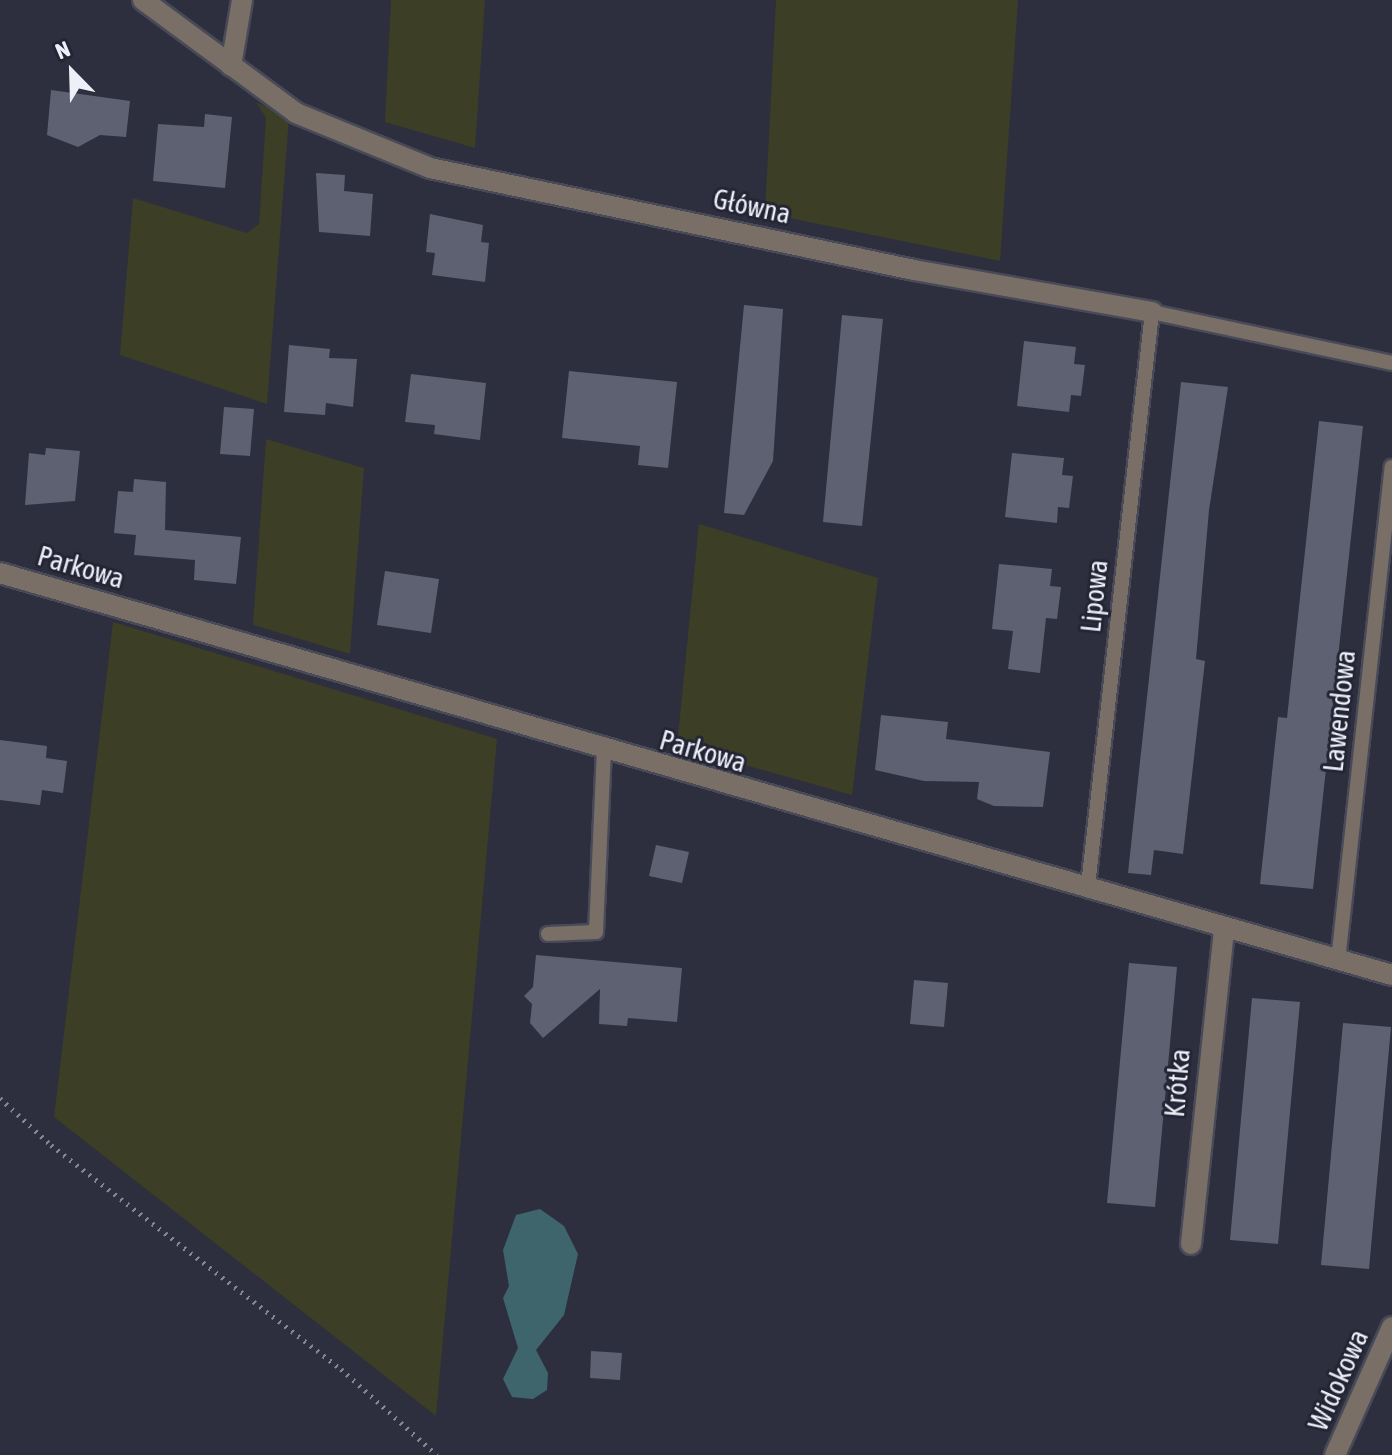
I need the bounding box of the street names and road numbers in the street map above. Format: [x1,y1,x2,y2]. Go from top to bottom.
street label: Główna [710,181,794,231]
street label: Parkowa [34,539,128,595]
street label: Lipowa [1073,558,1115,634]
street label: Lawendowa [1316,648,1362,774]
street label: Parkowa [656,723,750,779]
street label: Krótka [1157,1047,1197,1119]
street label: Widokowa [1301,1324,1375,1436]

